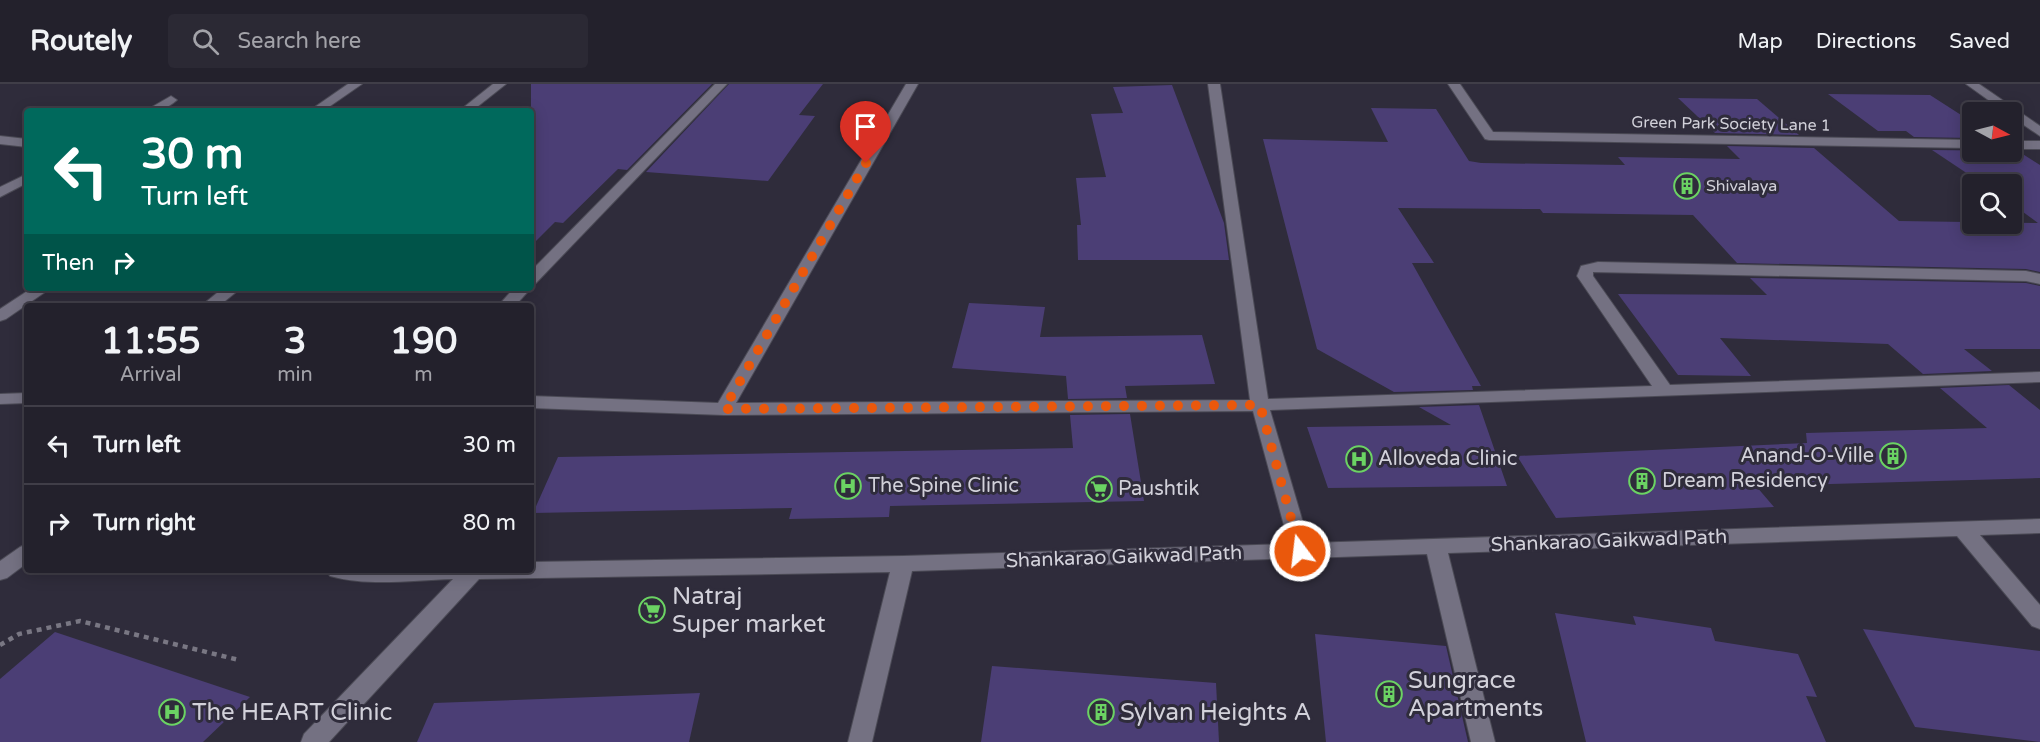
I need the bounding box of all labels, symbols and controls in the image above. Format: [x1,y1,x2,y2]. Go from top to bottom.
search box [168,14,588,68]
text: Routely [30,24,132,58]
icon: search [189,25,222,58]
text: Search here [237,28,361,54]
text: Map [1737,29,1783,54]
text: Directions [1816,29,1916,54]
text: Saved [1949,29,2010,54]
pin [840,101,891,163]
north arrow [1962,102,2022,162]
map controls [1962,102,2022,234]
icon: arrive [849,110,882,143]
street label: Green Park Society Lane 1 [1631,112,1831,136]
text: 30 m [141,129,243,180]
icon: left [42,132,120,210]
building icon: Shivalaya [1672,171,1702,201]
button: search [1962,174,2022,234]
place label: Shivalaya [1706,176,1777,196]
text: Turn left [141,180,248,213]
icon: right [107,246,140,279]
text: Then [42,250,95,276]
text: 11:55 [101,320,201,363]
text: 3 [284,320,306,363]
text: 190 [389,320,457,363]
text: Arrival [120,363,182,387]
text: min [277,363,313,387]
text: m [414,363,433,387]
icon: left [42,429,75,462]
text: Turn left [93,432,181,458]
text: 30 m [462,432,516,458]
building icon: Anand-O-Ville [1878,441,1908,471]
hospital icon: Alloveda Clinic [1344,444,1374,474]
place label: Anand-O-Ville [1740,444,1874,468]
place label: Alloveda Clinic [1378,447,1517,471]
building icon: Dream Residency [1627,466,1657,496]
place label: Dream Residency [1662,469,1828,493]
hospital icon: The Spine Clinic [833,471,863,501]
place label: The Spine Clinic [868,474,1019,498]
supermarket icon: Paushtik [1084,474,1114,504]
place label: Paushtik [1118,477,1199,501]
icon: right [42,507,75,540]
text: Turn right [93,510,195,536]
text: 80 m [462,510,516,536]
position arrow [1268,519,1332,583]
street label: Shankarao Gaikwad Path [1490,525,1728,557]
street label: Shankarao Gaikwad Path [1005,541,1243,573]
place label: Natraj Super market [672,582,826,639]
supermarket icon: Natraj Super market [637,595,667,625]
place label: Sungrace Apartments [1408,666,1543,723]
building icon: Sungrace Apartments [1374,679,1404,709]
hospital icon: The HEART Clinic [157,697,187,727]
building icon: Sylvan Heights A [1086,697,1116,727]
place label: The HEART Clinic [192,698,392,727]
place label: Sylvan Heights A [1120,698,1311,727]

